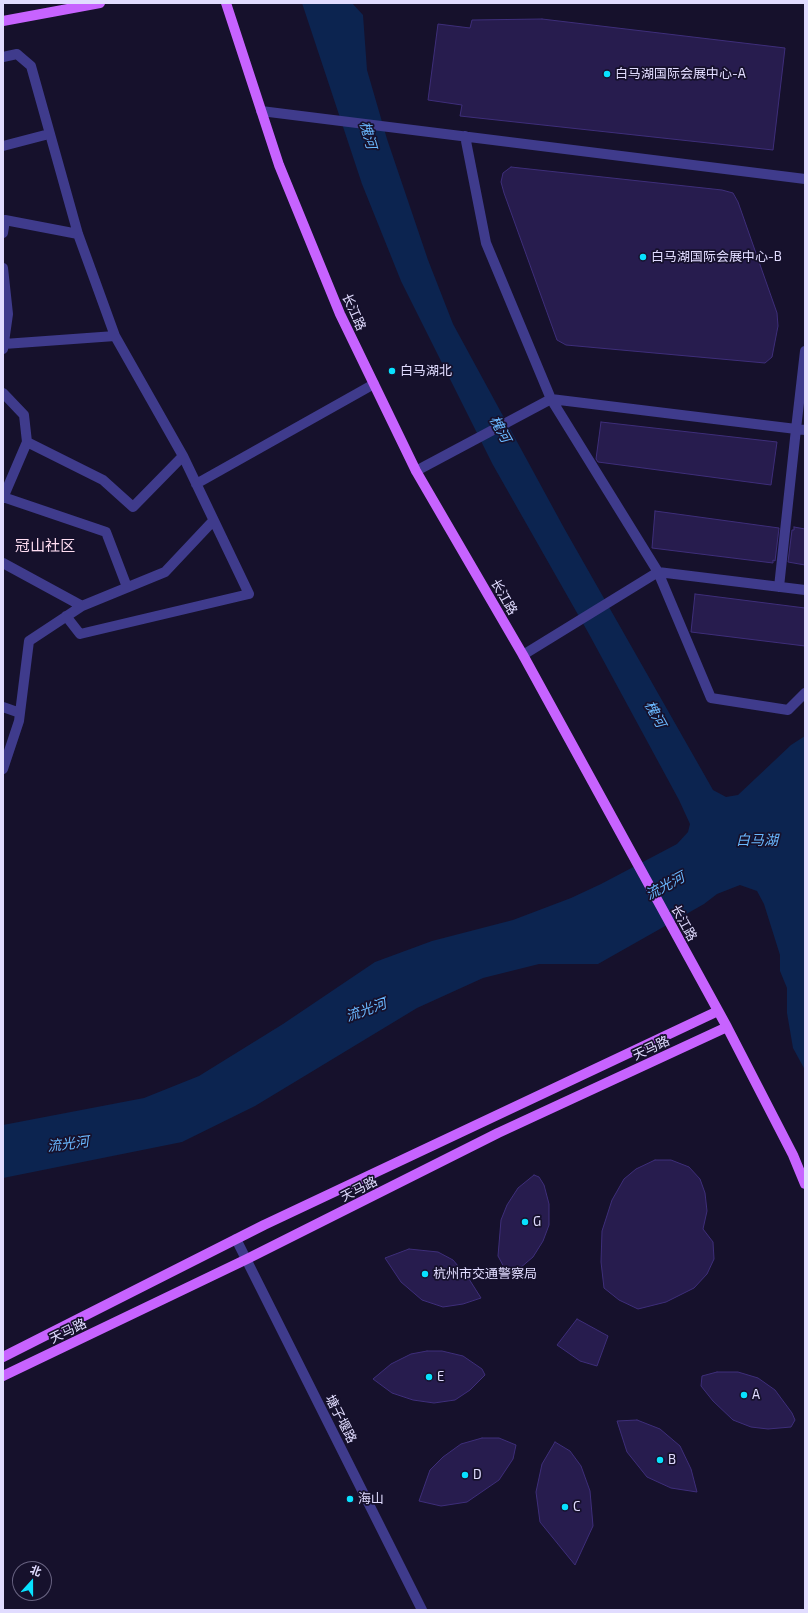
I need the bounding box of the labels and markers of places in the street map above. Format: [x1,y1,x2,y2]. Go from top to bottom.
place label: 白马湖国际会展中心-A [615,66,746,82]
marker: 白马湖国际会展中心-A [602,69,612,79]
place label: 白马湖国际会展中心-B [651,249,782,265]
marker: 白马湖国际会展中心-B [638,252,648,262]
place label: 白马湖北 [400,363,452,379]
marker: 白马湖北 [387,366,397,376]
place label: G [533,1214,541,1230]
marker: G [520,1217,530,1227]
place label: 杭州市交通警察局 [433,1266,537,1282]
marker: 杭州市交通警察局 [420,1269,430,1279]
place label: E [437,1369,444,1385]
marker: E [424,1372,434,1382]
place label: A [752,1387,760,1403]
marker: A [739,1390,749,1400]
place label: B [668,1452,676,1468]
marker: B [655,1455,665,1465]
place label: D [473,1467,482,1483]
marker: D [460,1470,470,1480]
place label: 海山 [358,1491,384,1507]
marker: 海山 [345,1494,355,1504]
place label: C [573,1499,580,1515]
marker: C [560,1502,570,1512]

